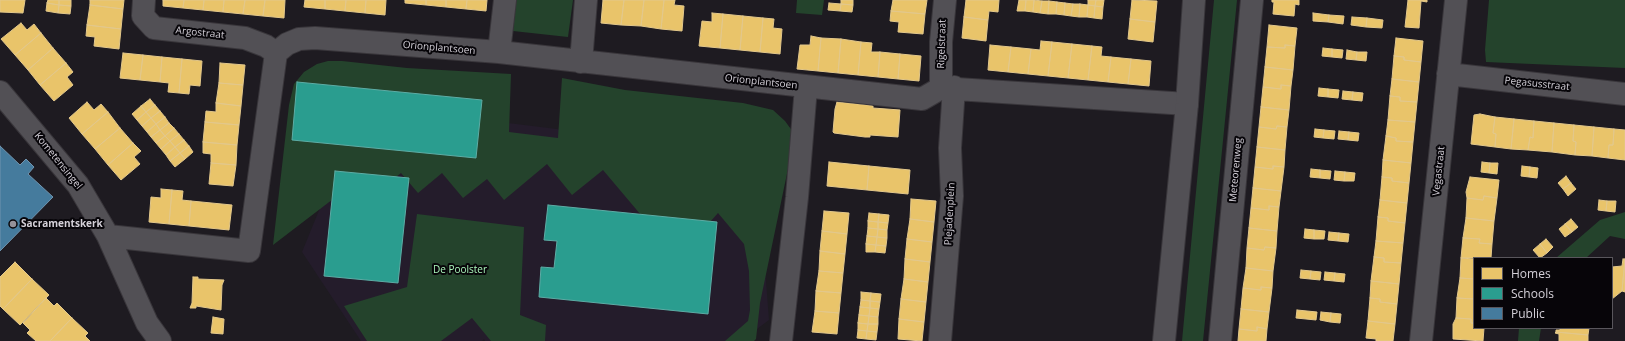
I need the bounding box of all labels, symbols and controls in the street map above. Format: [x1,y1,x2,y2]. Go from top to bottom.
street label: Rigelstraat [935,19,949,69]
street label: Argostraat [175,24,225,42]
street label: Orionplantsoen [402,39,476,57]
street label: Orionplantsoen [724,72,798,92]
street label: Pegasusstraat [1504,75,1570,93]
street label: Kometensingel [32,130,84,192]
street label: Meteorenweg [1227,137,1245,203]
street label: Vegastraat [1430,146,1448,196]
street label: Plejadenplein [942,182,958,246]
place label: Sacramentskerk [21,218,103,230]
marker: Sacramentskerk [8,219,18,229]
legend [1473,257,1613,329]
park label: De Poolster [433,264,487,276]
text: Homes [1511,265,1551,282]
text: Schools [1511,285,1554,302]
text: Public [1511,305,1545,322]

